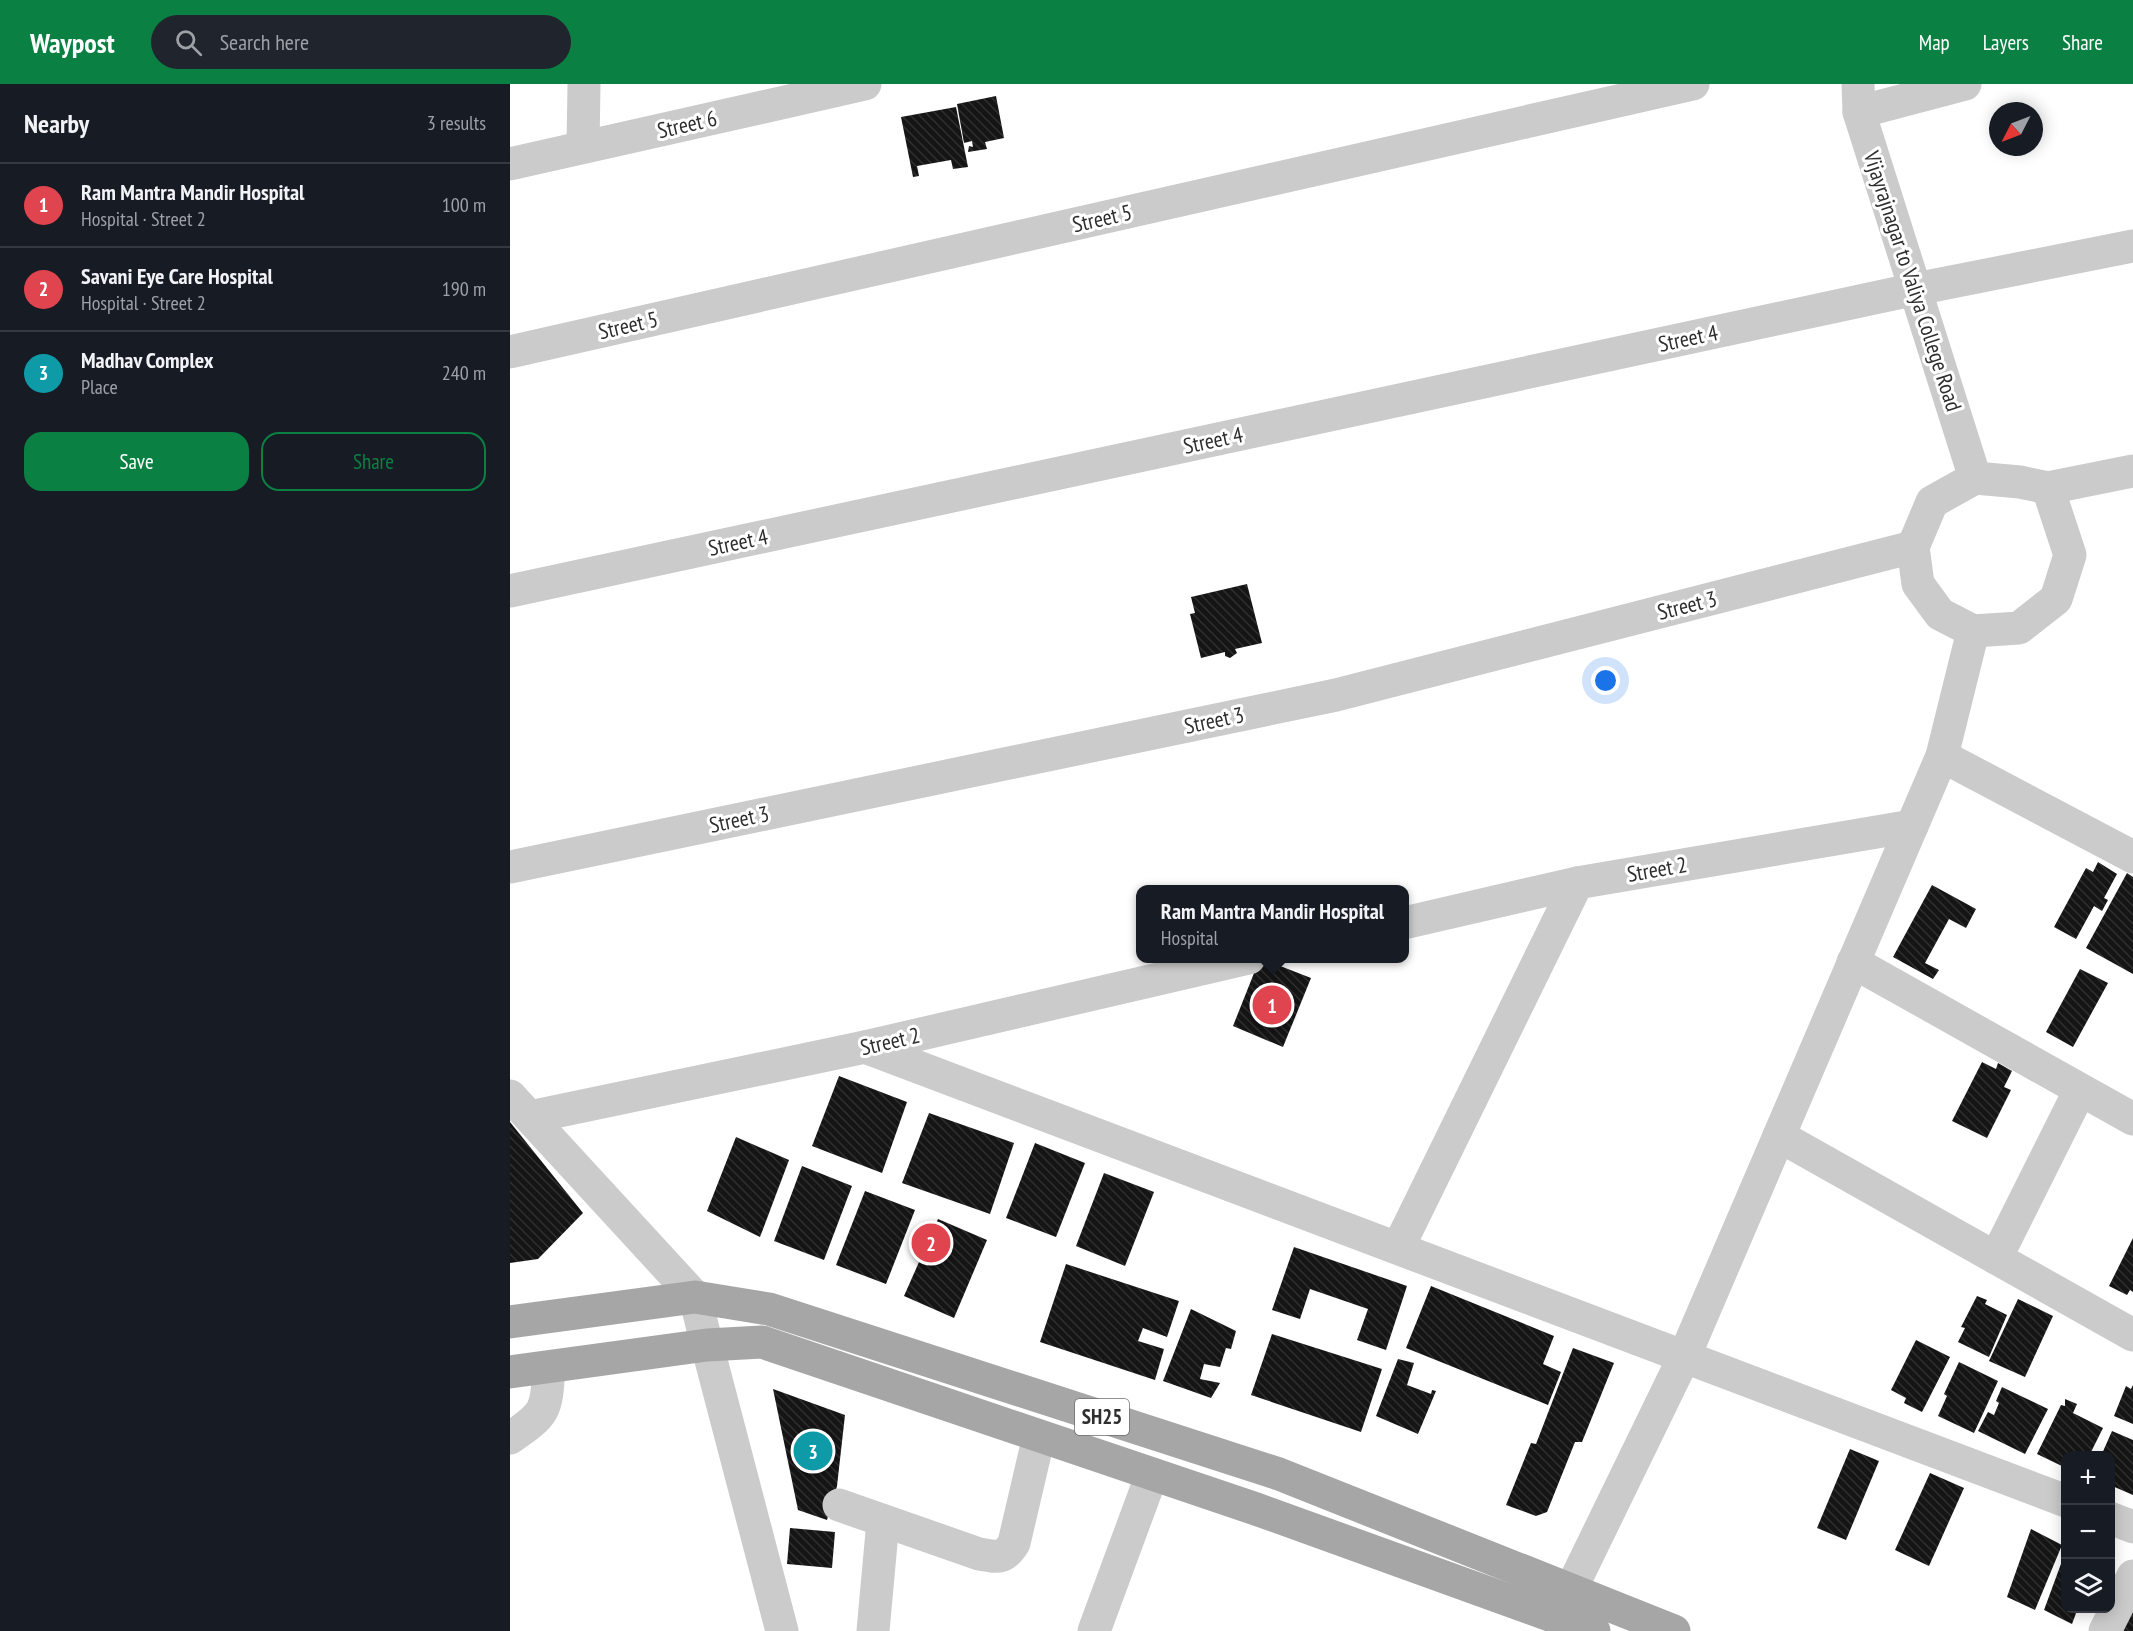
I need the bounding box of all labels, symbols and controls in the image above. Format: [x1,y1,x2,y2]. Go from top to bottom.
search box [151,15,571,69]
text: Waypost [30,24,115,61]
icon: search [172,26,205,59]
text: Search here [220,28,309,56]
text: Map [1919,29,1950,56]
text: Layers [1983,29,2029,56]
text: Share [2062,29,2103,56]
north arrow [1989,102,2043,156]
street label: Street 6 [655,104,719,144]
text: Nearby [24,107,89,140]
text: 3 results [427,110,486,136]
street label: Vijayrajnagar to Valiya College Road [1857,146,1968,415]
text: Ram Mantra Mandir Hospital [81,178,304,206]
text: 1 [39,192,48,218]
text: 100 m [442,192,486,218]
street label: Street 5 [1070,198,1134,238]
text: Hospital · Street 2 [81,206,206,232]
text: Savani Eye Care Hospital [81,262,273,290]
text: 2 [39,276,48,302]
text: 190 m [442,276,486,302]
text: Hospital · Street 2 [81,290,206,316]
street label: Street 5 [596,305,660,345]
street label: Street 4 [1656,318,1720,358]
text: Madhav Complex [81,346,214,374]
text: 3 [39,360,48,386]
text: 240 m [442,360,486,386]
text: Place [81,374,118,400]
street label: Street 4 [1181,420,1245,460]
button: Save [24,432,249,491]
button: Share [261,432,486,491]
street label: Street 4 [706,522,770,562]
street label: Street 3 [1654,584,1720,626]
your location [1591,666,1620,695]
street label: Street 3 [1182,700,1246,740]
street label: Street 3 [707,799,771,839]
street label: Street 2 [1625,850,1689,888]
popup [1136,885,1409,963]
text: Ram Mantra Mandir Hospital [1161,897,1384,925]
text: Hospital [1161,925,1218,951]
pin: 1 [1252,982,1292,1028]
street label: Street 2 [858,1021,922,1061]
pin: 2 [912,1220,950,1266]
road number: SH25 [1075,1399,1129,1435]
pin: 3 [794,1428,832,1474]
map controls [2061,1451,2115,1613]
button: + [2061,1451,2115,1505]
button: − [2061,1505,2115,1559]
button: layers [2061,1559,2115,1613]

